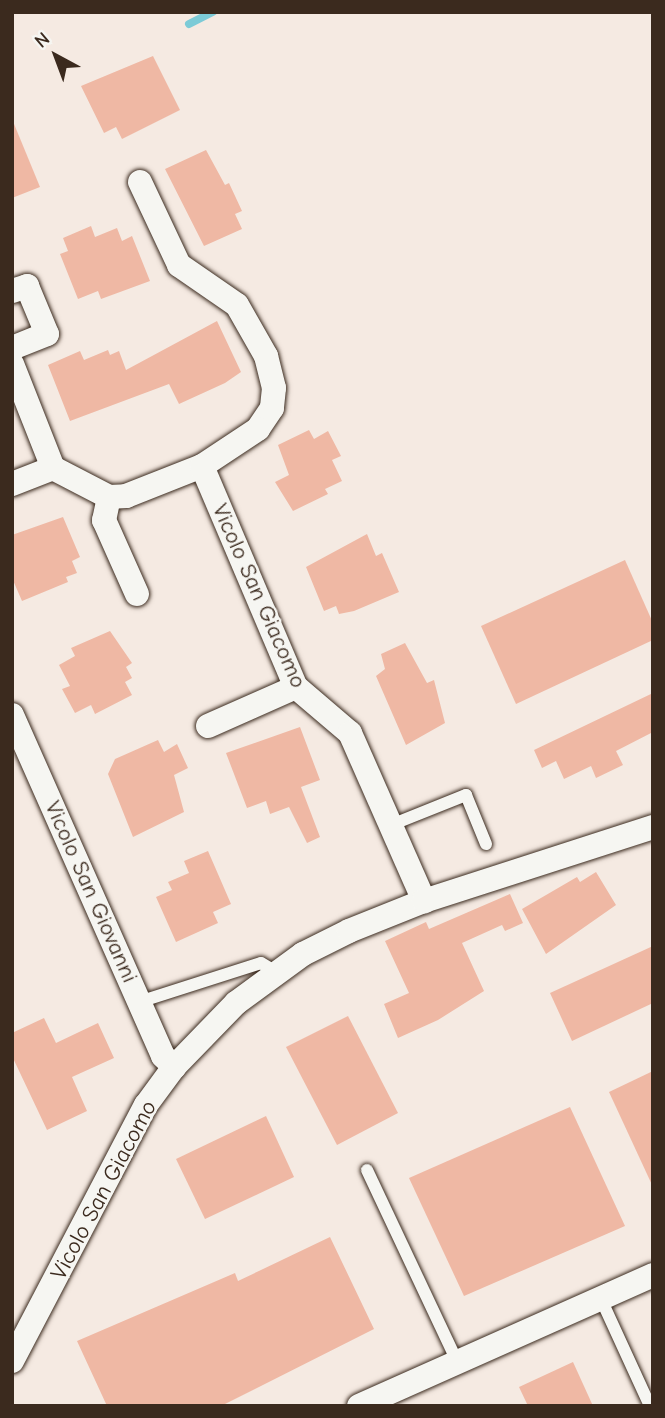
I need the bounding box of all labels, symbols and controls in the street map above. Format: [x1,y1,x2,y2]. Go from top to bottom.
north arrow [21,21,91,91]
text: N [30,28,54,53]
street label: Vicolo San Giacomo [206,500,312,692]
street label: Vicolo San Giovanni [39,797,143,987]
street label: Vicolo San Giacomo [45,1096,163,1284]

